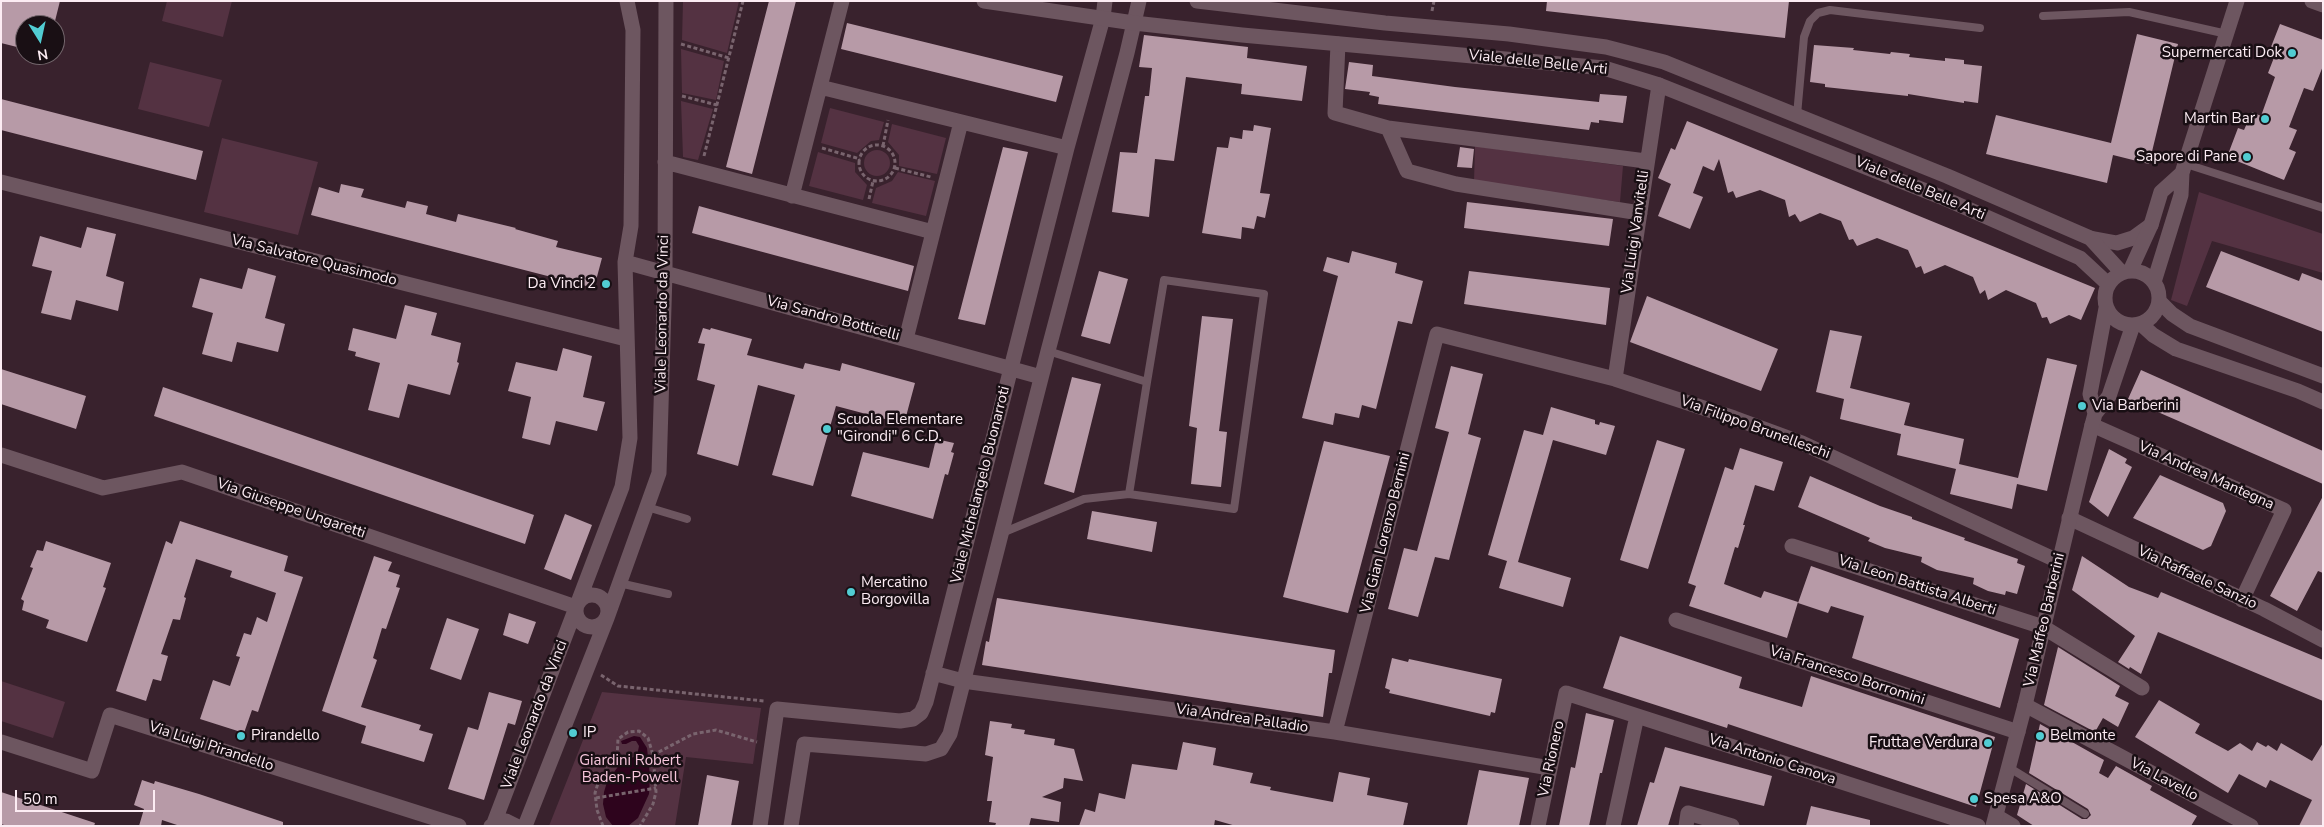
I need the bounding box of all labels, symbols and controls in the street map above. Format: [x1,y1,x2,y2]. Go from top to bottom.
north arrow [15,15,65,65]
text: N [36,44,49,65]
place label: Supermercati Dok [2162,44,2282,62]
street label: Viale delle Belle Arti [1468,47,1608,79]
marker: Supermercati Dok [2286,47,2298,59]
place label: Martin Bar [2184,110,2255,128]
marker: Martin Bar [2259,113,2271,125]
place label: Sapore di Pane [2136,148,2237,166]
marker: Sapore di Pane [2241,151,2253,163]
street label: Viale delle Belle Arti [1852,153,1988,225]
street label: Via Luigi Vanvitelli [1618,169,1654,295]
street label: Via Salvatore Quasimodo [229,232,399,290]
street label: Viale Leonardo da Vinci [653,235,673,393]
place label: Da Vinci 2 [527,275,596,293]
marker: Da Vinci 2 [600,278,612,290]
street label: Via Sandro Botticelli [765,293,901,345]
street label: Viale Michelangelo Buonarroti [948,384,1014,586]
street label: Via Filippo Brunelleschi [1678,392,1832,464]
place label: Via Barberini [2092,397,2179,415]
marker: Via Barberini [2076,400,2088,412]
place label: Scuola Elementare "Girondi" 6 C.D. [837,411,963,446]
marker: Scuola Elementare "Girondi" 6 C.D. [821,423,833,435]
street label: Via Andrea Mantegna [2135,438,2277,514]
street label: Via Gian Lorenzo Bernini [1357,451,1415,615]
street label: Via Giuseppe Ungaretti [214,475,368,543]
street label: Via Raffaele Sanzio [2134,542,2260,614]
street label: Via Maffeo Barberini [2021,551,2069,689]
street label: Via Leon Battista Alberti [1836,552,1998,620]
place label: Mercatino Borgovilla [861,574,930,609]
marker: Mercatino Borgovilla [845,586,857,598]
street label: Viale Leonardo da Vinci [498,638,572,792]
street label: Via Francesco Borromini [1767,642,1927,710]
street label: Via Andrea Palladio [1175,701,1309,737]
street label: Via Luigi Pirandello [146,718,276,776]
street label: Via Rionero [1535,719,1569,799]
place label: IP [583,724,596,742]
place label: Pirandello [251,727,320,745]
marker: IP [567,727,579,739]
place label: Belmonte [2050,727,2115,745]
marker: Pirandello [235,730,247,742]
marker: Belmonte [2034,730,2046,742]
street label: Via Antonio Canova [1706,731,1838,789]
place label: Frutta e Verdura [1869,734,1978,752]
marker: Frutta e Verdura [1982,737,1994,749]
park label: Giardini Robert Baden-Powell [579,752,681,787]
street label: Via Lavello [2127,755,2201,805]
scale bar [18,780,158,812]
text: 50 m [23,789,58,809]
place label: Spesa A&O [1984,790,2062,808]
marker: Spesa A&O [1968,793,1980,805]

